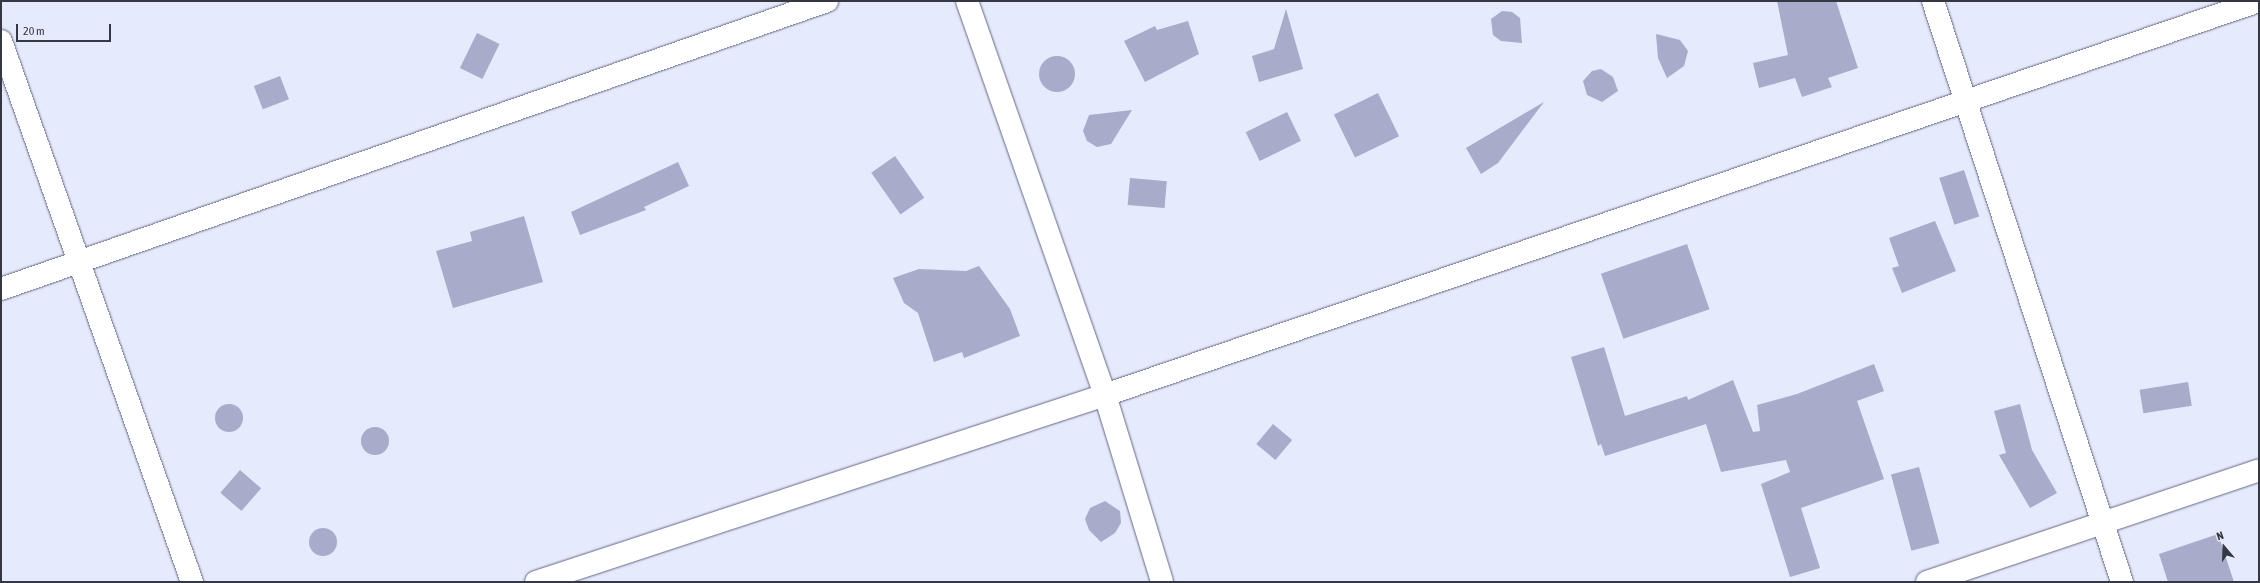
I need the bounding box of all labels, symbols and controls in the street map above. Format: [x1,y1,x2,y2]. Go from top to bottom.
scale bar [18,16,113,42]
text: 20 m [23,24,45,38]
north arrow [2204,527,2244,567]
text: N [2215,529,2225,542]

